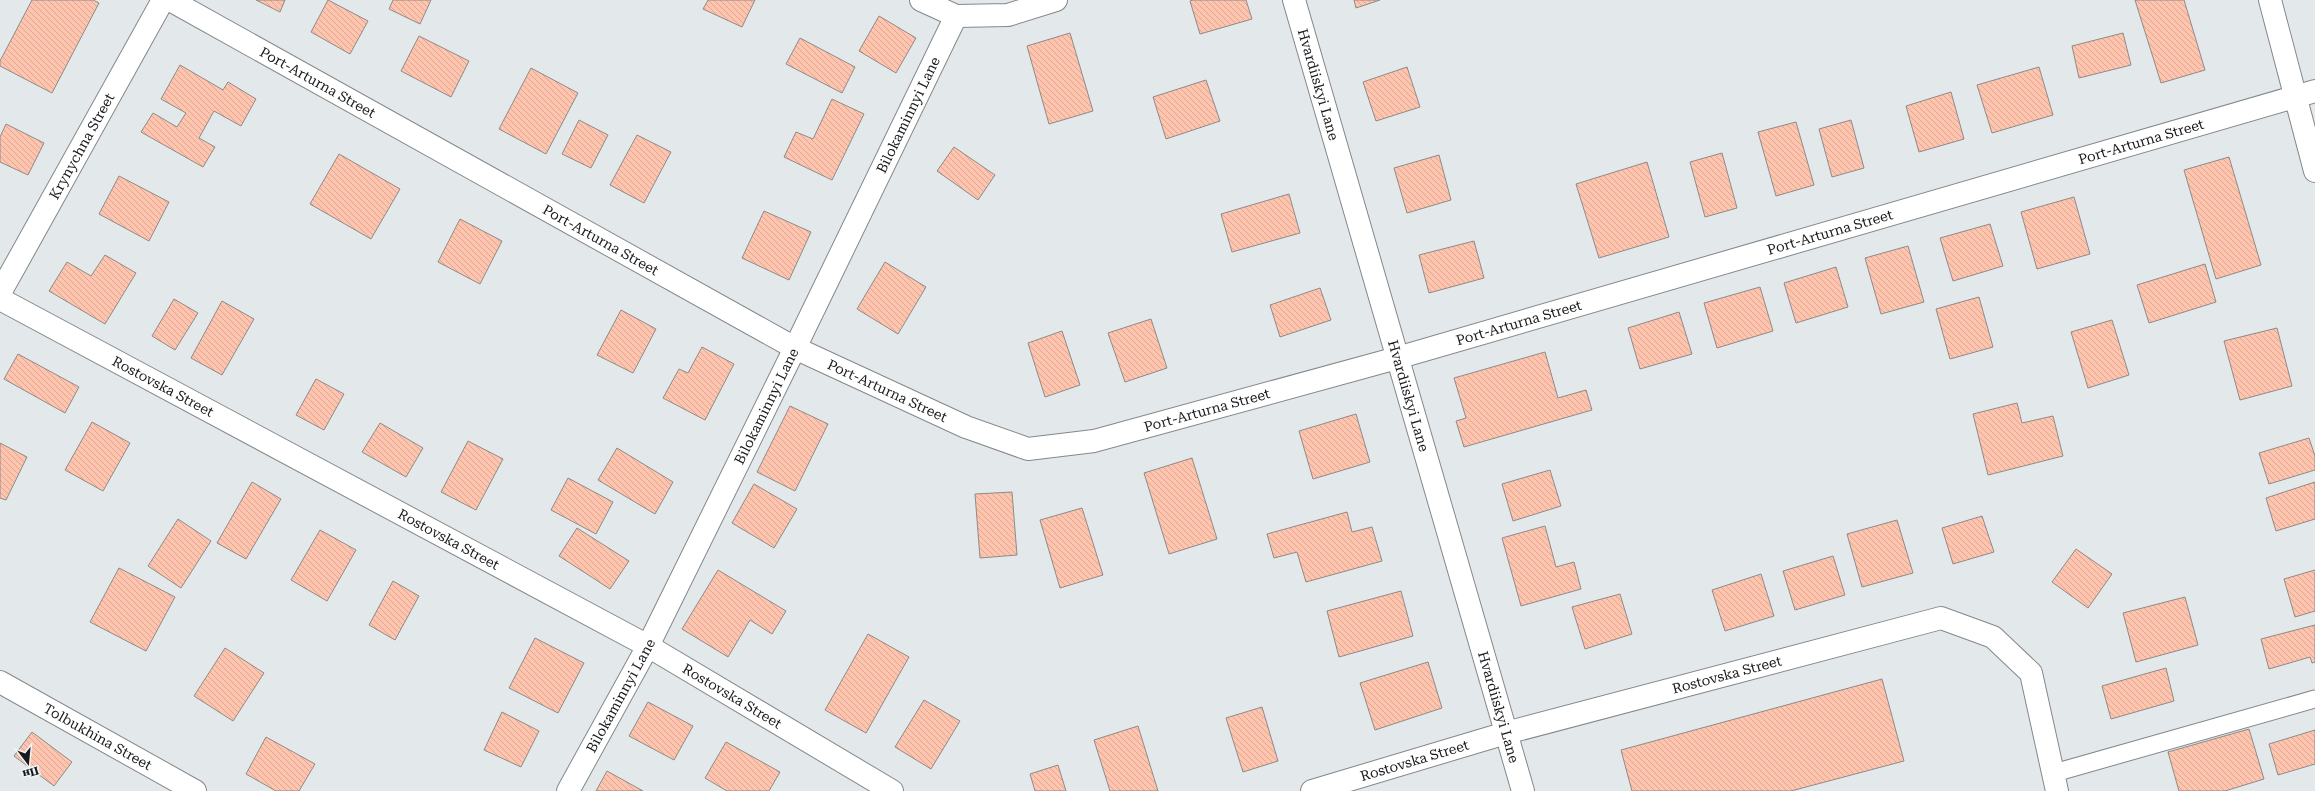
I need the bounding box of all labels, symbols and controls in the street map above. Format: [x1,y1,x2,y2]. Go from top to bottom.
street label: Hvardiiskyi Lane [1295,27,1342,143]
street label: Port-Arturna Street [257,44,378,121]
street label: Bilokaminnyi Lane [873,54,943,176]
street label: Krynychna Street [46,90,118,202]
street label: Port-Arturna Street [2076,116,2206,167]
street label: Port-Arturna Street [540,201,661,278]
street label: Port-Arturna Street [1765,206,1895,258]
street label: Port-Arturna Street [1454,297,1583,348]
street label: Hvardiiskyi Lane [1385,338,1432,454]
street label: Bilokaminnyi Lane [731,345,802,467]
street label: Rostovska Street [110,353,216,420]
street label: Port-Arturna Street [825,356,950,425]
street label: Port-Arturna Street [1142,385,1272,435]
street label: Rostovska Street [395,506,502,573]
street label: Bilokaminnyi Lane [583,636,658,755]
street label: Hvardiiskyi Lane [1475,649,1522,765]
street label: Rostovska Street [1670,652,1783,697]
street label: Rostovska Street [680,660,785,732]
street label: Tolbukhina Street [41,700,155,773]
street label: Rostovska Street [1358,737,1471,784]
north arrow [8,743,48,783]
text: Пн [20,764,40,781]

